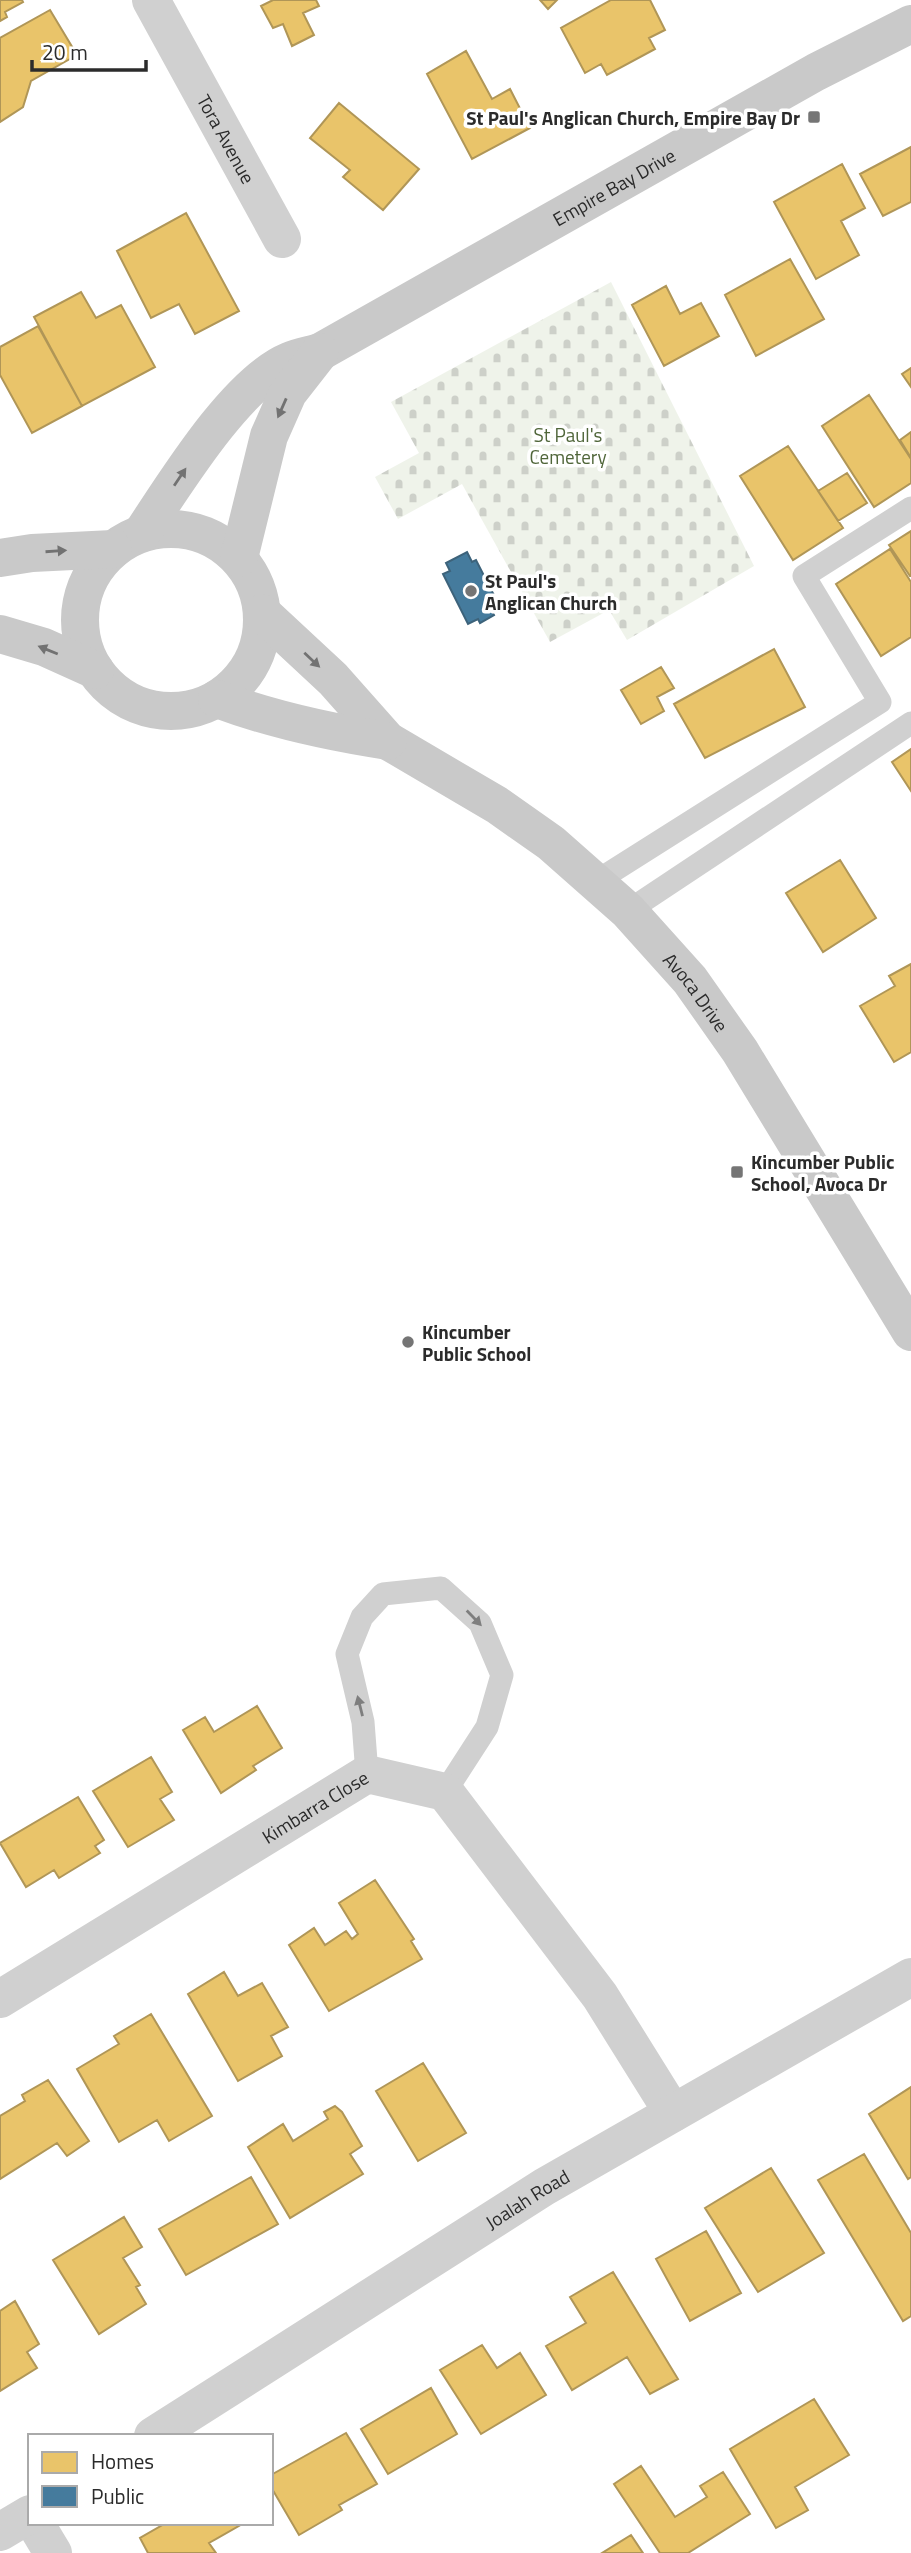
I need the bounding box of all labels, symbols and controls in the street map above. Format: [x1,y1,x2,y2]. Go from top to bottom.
scale bar [32,28,145,72]
text: 20 m [42,36,88,68]
street label: Tora Avenue [191,89,263,189]
place label: St Paul's Anglican Church, Empire Bay Dr [466,103,800,132]
marker: St Paul's Anglican Church, Empire Bay Dr [806,109,822,125]
street label: Empire Bay Drive [547,140,680,233]
one-way arrow [276,398,288,418]
park label: St Paul's Cemetery [529,420,607,471]
one-way arrow [173,467,186,486]
one-way arrow [46,545,68,556]
place label: St Paul's Anglican Church [485,566,617,617]
marker: St Paul's Anglican Church [463,583,479,599]
one-way arrow [38,644,59,655]
one-way arrow [303,651,320,667]
street label: Avoca Drive [657,945,736,1037]
place label: Kincumber Public School, Avoca Dr [751,1147,894,1198]
marker: Kincumber Public School, Avoca Dr [729,1164,745,1180]
place label: Kincumber Public School [422,1317,531,1368]
marker: Kincumber Public School [400,1334,416,1350]
one-way arrow [465,1609,481,1626]
one-way arrow [354,1695,365,1717]
street label: Kimbarra Close [256,1762,374,1850]
street label: Joalah Road [479,2161,574,2236]
legend [28,2434,273,2525]
text: Homes [91,2445,154,2477]
text: Public [91,2480,144,2512]

